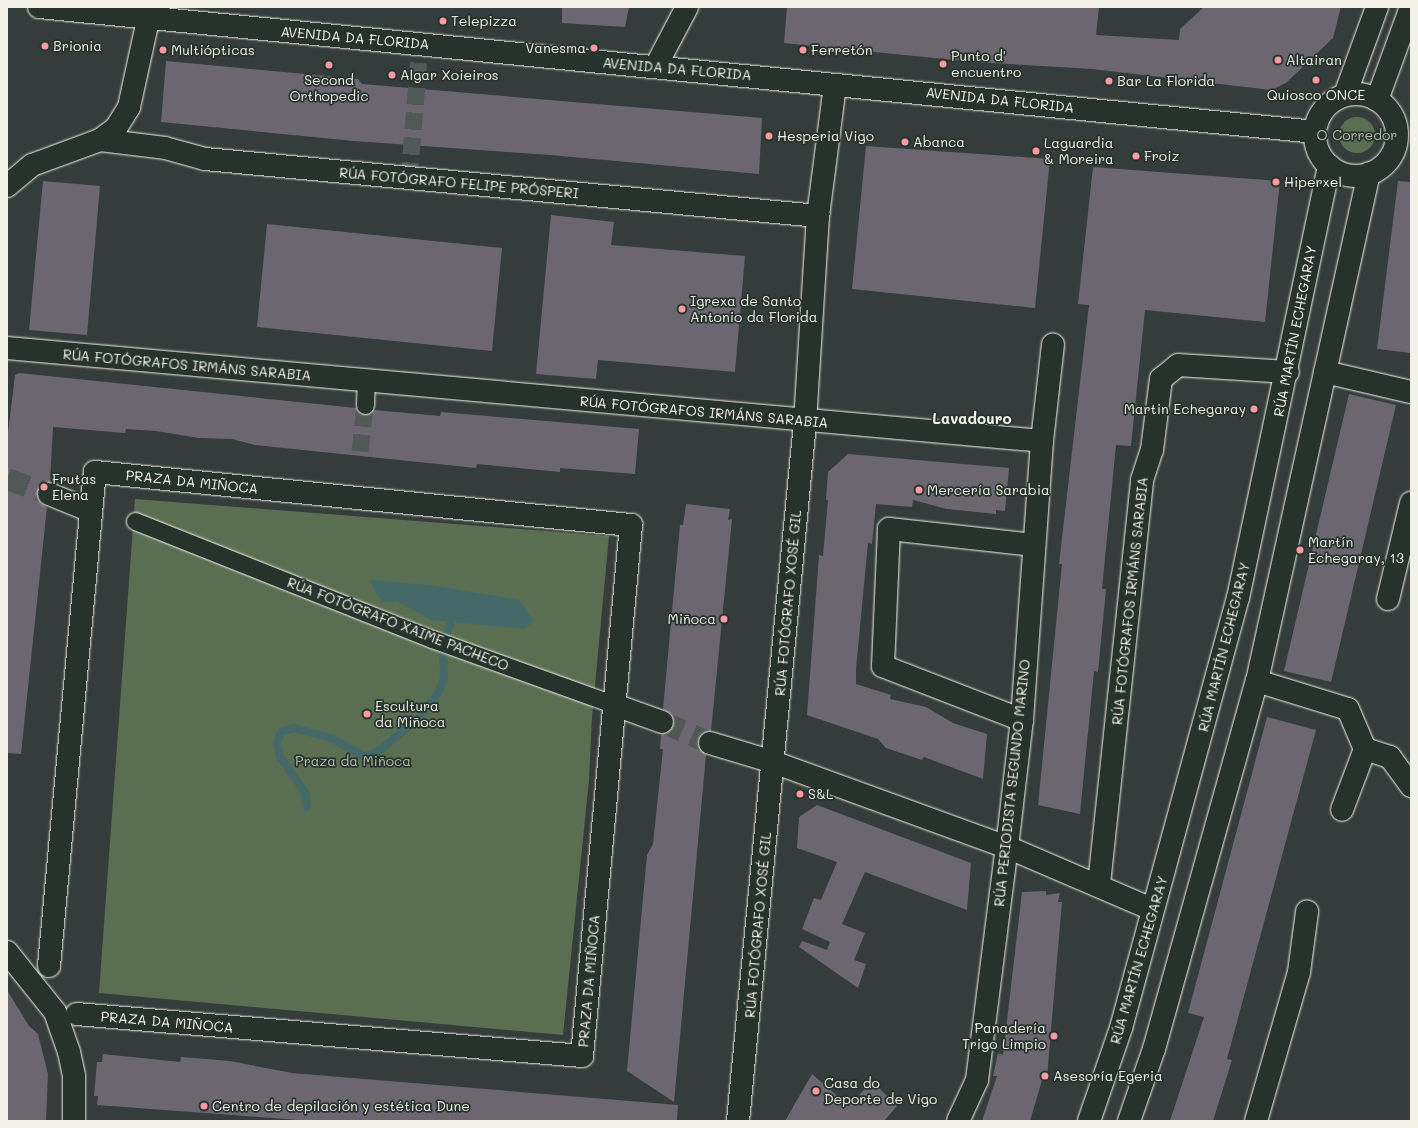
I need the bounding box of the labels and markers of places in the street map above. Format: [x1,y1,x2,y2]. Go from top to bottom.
place label: Telepizza [451,13,517,29]
marker: Telepizza [438,16,448,26]
place label: Brionia [53,38,102,54]
place label: Vanesma [525,40,586,56]
marker: Brionia [40,41,50,51]
place label: Multiópticas [171,42,255,58]
place label: Ferretón [811,42,872,58]
marker: Vanesma [589,43,599,53]
marker: Multiópticas [158,45,168,55]
marker: Ferretón [798,45,808,55]
place label: Punto d' encuentro [951,48,1021,80]
place label: Altairan [1286,52,1342,68]
marker: Altairan [1273,55,1283,65]
marker: Punto d' encuentro [938,59,948,69]
marker: Second Orthopedic [324,60,334,70]
place label: Algar Xoieiros [400,67,499,83]
marker: Algar Xoieiros [387,70,397,80]
place label: Second Orthopedic [289,72,369,104]
place label: Bar La Florida [1117,73,1215,89]
marker: Quiosco ONCE [1311,75,1321,85]
marker: Bar La Florida [1104,76,1114,86]
place label: Quiosco ONCE [1267,87,1365,103]
place label: Hesperia Vigo [777,128,874,144]
marker: Hesperia Vigo [764,131,774,141]
place label: Abanca [913,134,965,150]
place label: Laguardia & Moreira [1044,135,1114,168]
marker: Abanca [900,137,910,147]
marker: Laguardia & Moreira [1031,146,1041,156]
place label: Froiz [1144,148,1179,164]
marker: Froiz [1131,151,1141,161]
place label: Hiperxel [1284,174,1342,190]
marker: Hiperxel [1271,177,1281,187]
place label: Igrexa de Santo Antonio da Florida [690,293,817,326]
marker: Igrexa de Santo Antonio da Florida [677,304,687,314]
place label: Martin Echegaray [1124,401,1246,417]
marker: Martin Echegaray [1249,404,1259,414]
place label: Frutas Elena [52,471,96,504]
marker: Frutas Elena [39,482,49,492]
place label: Mercería Sarabia [927,482,1050,498]
marker: Mercería Sarabia [914,485,924,495]
place label: Martín Echegaray, 13 [1308,534,1404,566]
marker: Martín Echegaray, 13 [1295,545,1305,555]
place label: Miñoca [668,611,716,627]
marker: Miñoca [719,614,729,624]
place label: Escultura da Miñoca [375,698,446,730]
marker: Escultura da Miñoca [362,709,372,719]
place label: S&L [808,786,833,802]
marker: S&L [795,789,805,799]
place label: Panadería Trigo Limpio [962,1020,1046,1052]
marker: Panadería Trigo Limpio [1049,1031,1059,1041]
place label: Asesoría Egeria [1053,1068,1163,1084]
marker: Asesoría Egeria [1040,1071,1050,1081]
place label: Casa do Deporte de Vigo [824,1075,937,1108]
marker: Casa do Deporte de Vigo [811,1086,821,1096]
place label: Centro de depilación y estética Dune [212,1098,470,1114]
marker: Centro de depilación y estética Dune [199,1101,209,1111]

